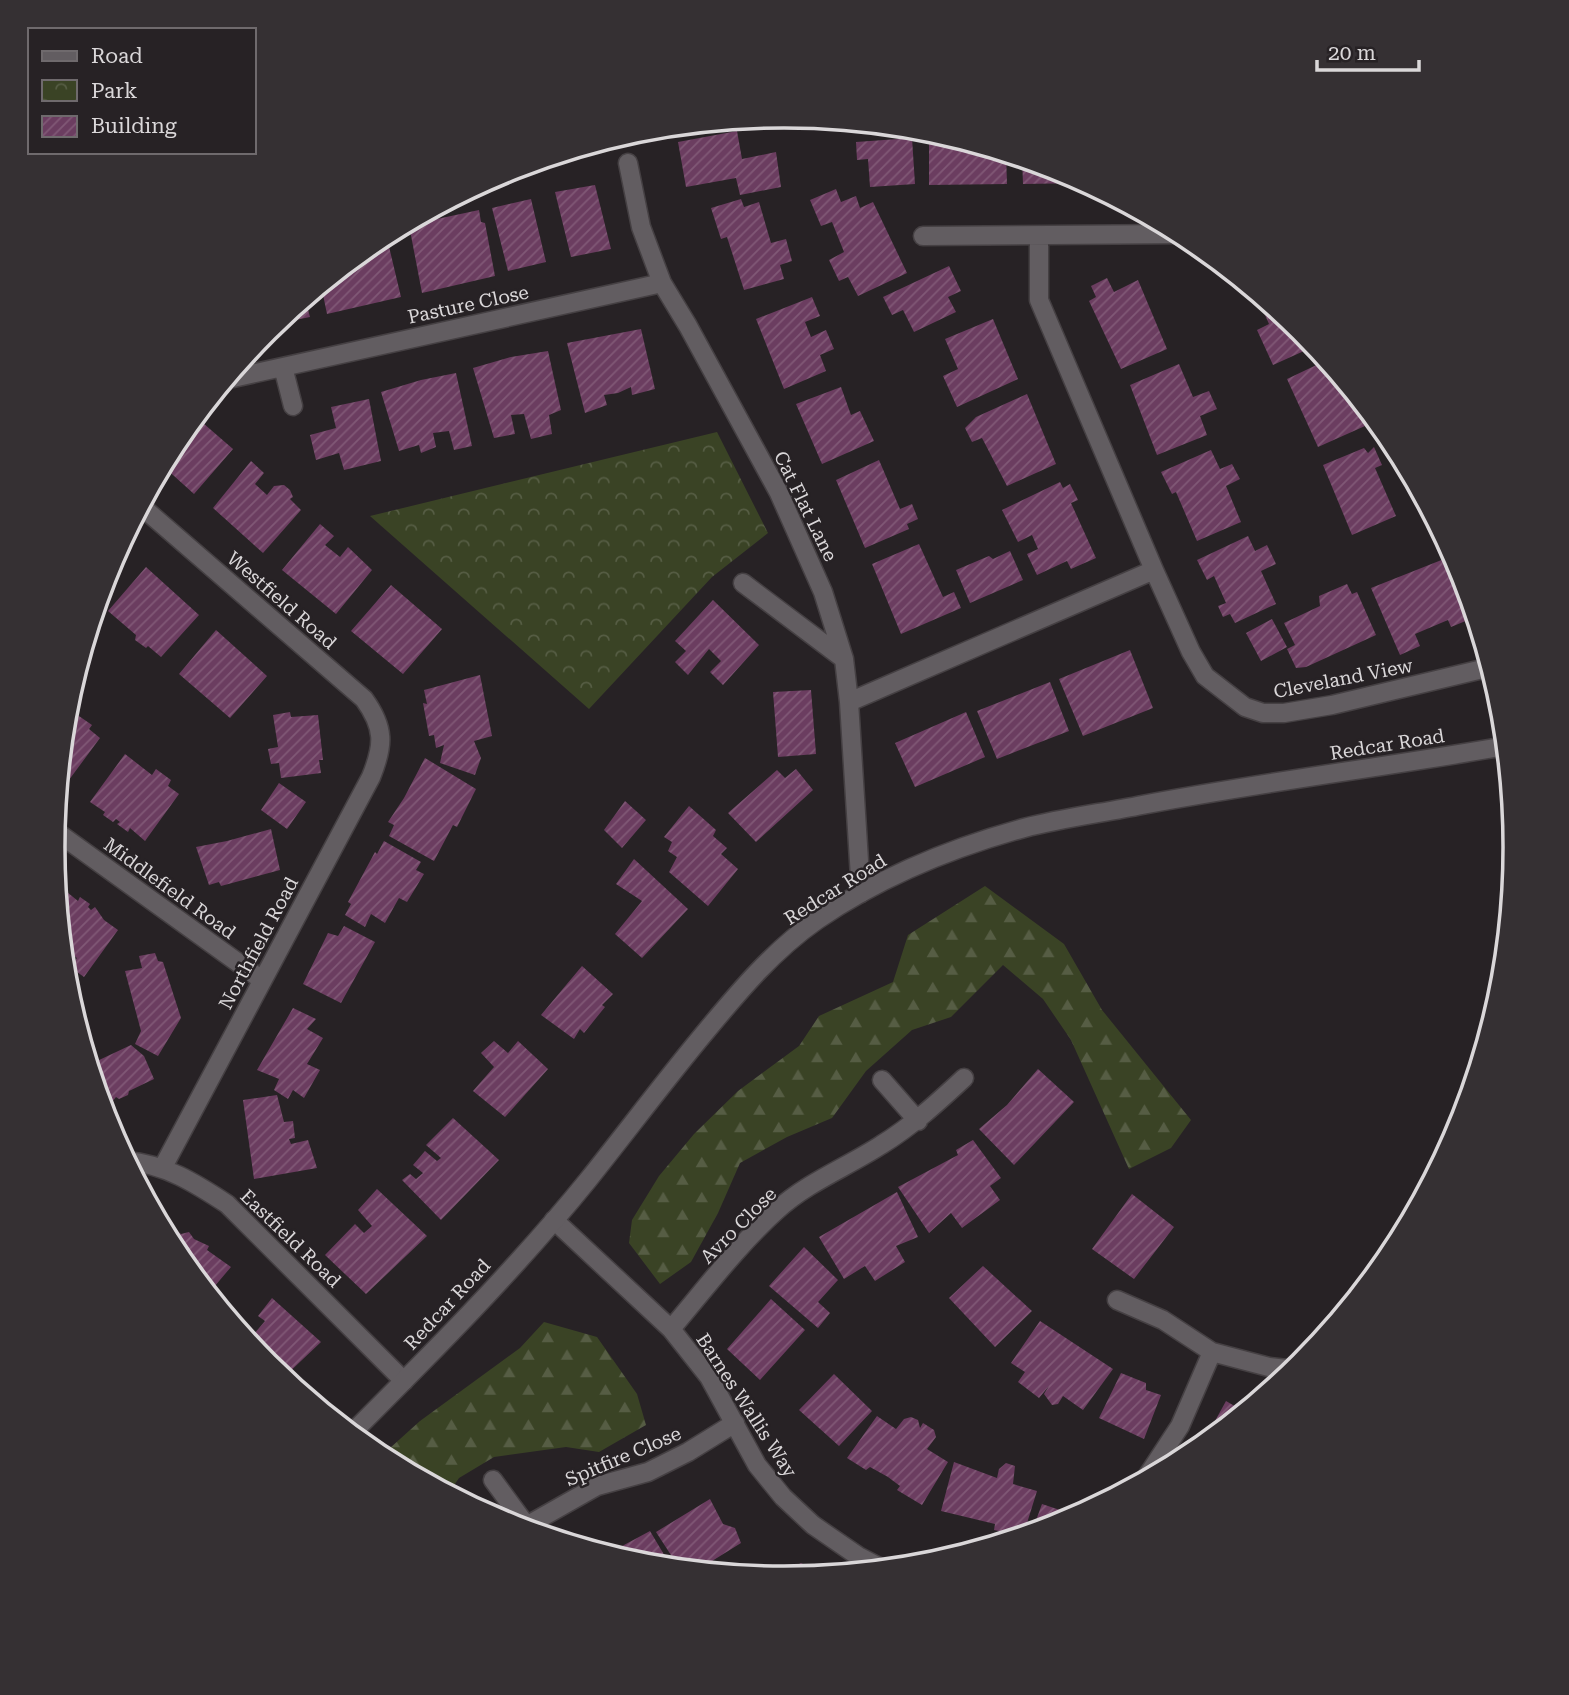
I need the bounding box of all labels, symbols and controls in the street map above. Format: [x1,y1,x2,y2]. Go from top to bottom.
legend [28,28,256,154]
scale bar [1317,28,1418,72]
text: 20 m [1328,41,1376,65]
text: Road [91,44,143,68]
text: Park [91,79,137,103]
text: Building [91,114,177,138]
street label: Pasture Close [405,280,531,329]
street label: Cat Flat Lane [769,447,842,565]
street label: Westfield Road [222,547,341,654]
street label: Cleveland View [1272,654,1415,703]
street label: Redcar Road [1328,724,1446,765]
street label: Middlefield Road [99,833,240,944]
street label: Redcar Road [780,849,890,930]
street label: Northfield Road [214,873,303,1013]
street label: Avro Close [695,1182,781,1268]
street label: Eastfield Road [235,1184,346,1292]
street label: Redcar Road [399,1254,495,1355]
street label: Barnes Wallis Way [691,1329,802,1482]
street label: Spitfire Close [562,1422,685,1491]

